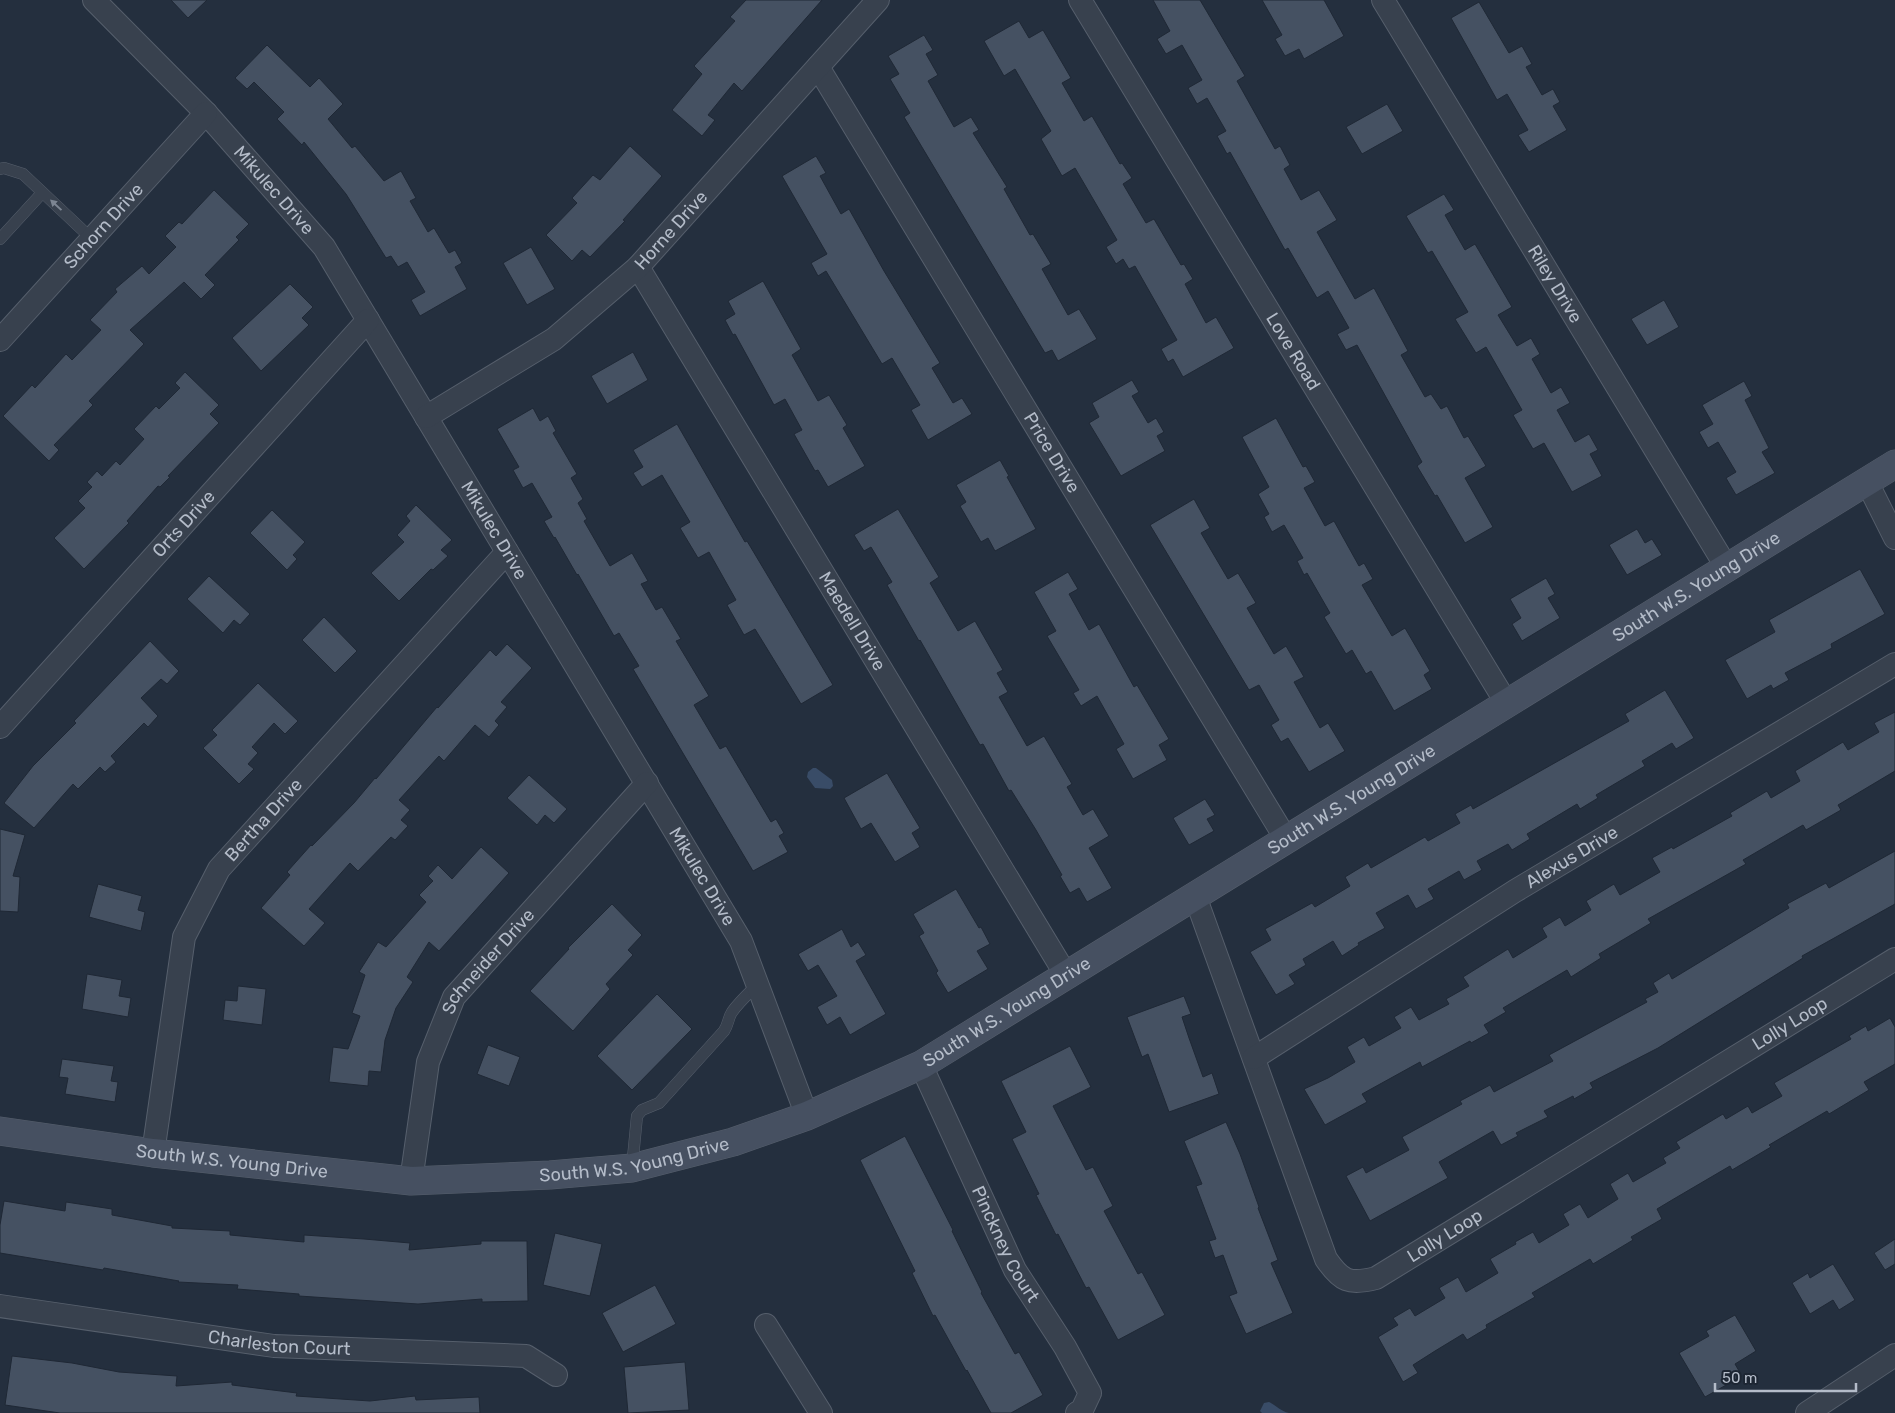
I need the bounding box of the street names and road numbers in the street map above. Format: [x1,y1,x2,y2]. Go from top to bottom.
street label: Mikulec Drive [229,141,319,239]
street label: Schorn Drive [59,179,148,273]
street label: Horne Drive [630,186,712,274]
street label: Riley Drive [1523,241,1587,327]
street label: Love Road [1261,309,1325,394]
street label: Price Drive [1019,408,1085,497]
street label: Mikulec Drive [456,477,532,583]
street label: Orts Drive [148,486,220,562]
street label: South W.S. Young Drive [1608,527,1784,647]
street label: Maedell Drive [814,568,890,675]
street label: South W.S. Young Drive [1264,739,1439,859]
street label: Bertha Drive [220,774,307,866]
street label: Alexus Drive [1522,821,1622,893]
street label: Mikulec Drive [664,823,740,930]
street label: Schneider Drive [437,904,539,1017]
street label: South W.S. Young Drive [919,952,1095,1072]
street label: Lolly Loop [1748,992,1832,1055]
street label: South W.S. Young Drive [539,1132,732,1186]
street label: South W.S. Young Drive [134,1140,329,1183]
street label: Pinckney Court [967,1182,1044,1306]
street label: Lolly Loop [1403,1204,1487,1267]
street label: Charleston Court [207,1326,351,1360]

